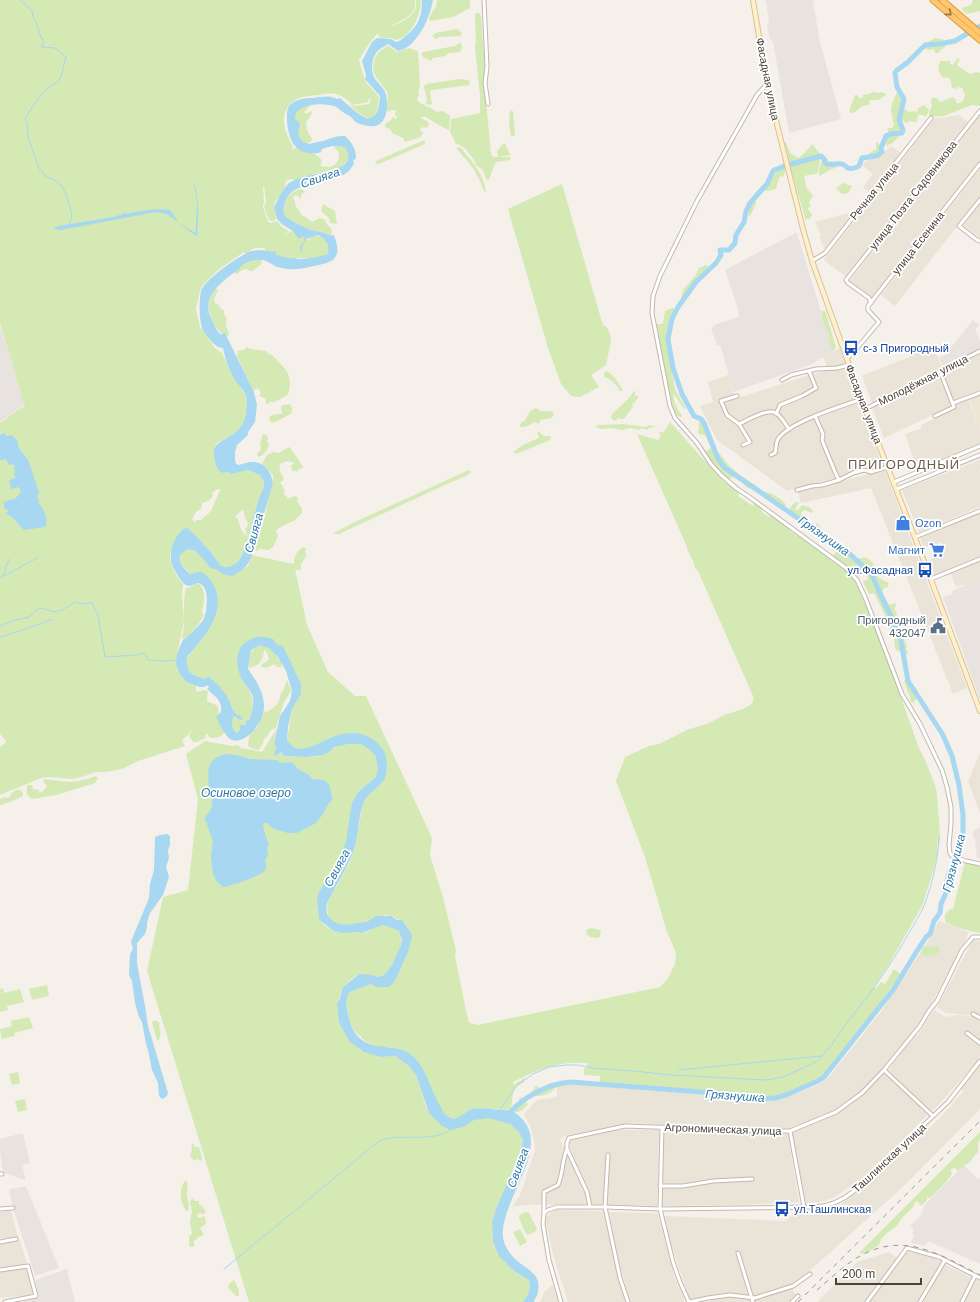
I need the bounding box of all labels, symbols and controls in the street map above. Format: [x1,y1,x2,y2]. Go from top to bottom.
one-way arrow [944,8,951,15]
street label: Фасадная улица [754,37,782,122]
street label: улица Поэта Садовникова [867,138,960,252]
street label: Речная улица [847,159,901,222]
water label: Свияга [299,165,342,191]
street label: улица Есенина [890,208,947,277]
bus stop icon: с-з Пригородный [842,339,860,357]
place label: с-з Пригородный [863,342,949,354]
street label: Молодёжная улица [876,352,971,408]
street label: Фасадная улица [843,363,885,446]
district label: ПРИГОРОДНЫЙ [848,457,960,472]
water label: Свияга [242,511,266,554]
water label: Грязнушка [796,513,853,559]
shop icon: Ozon [894,514,912,532]
place label: Ozon [915,517,941,529]
supermarket icon: Магнит [928,541,946,559]
place label: Магнит [888,544,925,556]
bus stop icon: ул.Фасадная [916,561,934,579]
place label: ул.Фасадная [848,564,913,576]
place label: Пригородный 432047 [857,614,926,639]
public building icon: Пригородный 432047 [929,617,947,635]
water label: Осиновое озеро [201,786,291,800]
water label: Грязнушка [940,832,969,894]
water label: Свияга [321,847,353,889]
water label: Грязнушка [705,1087,765,1105]
street label: Ташлинская улица [850,1120,929,1195]
street label: Агрономическая улица [664,1121,783,1137]
water label: Свияга [504,1146,532,1189]
bus stop icon: ул.Ташлинская [773,1200,791,1218]
place label: ул.Ташлинская [794,1203,871,1215]
scale bar [836,1260,921,1286]
text: 200 m [842,1267,875,1281]

